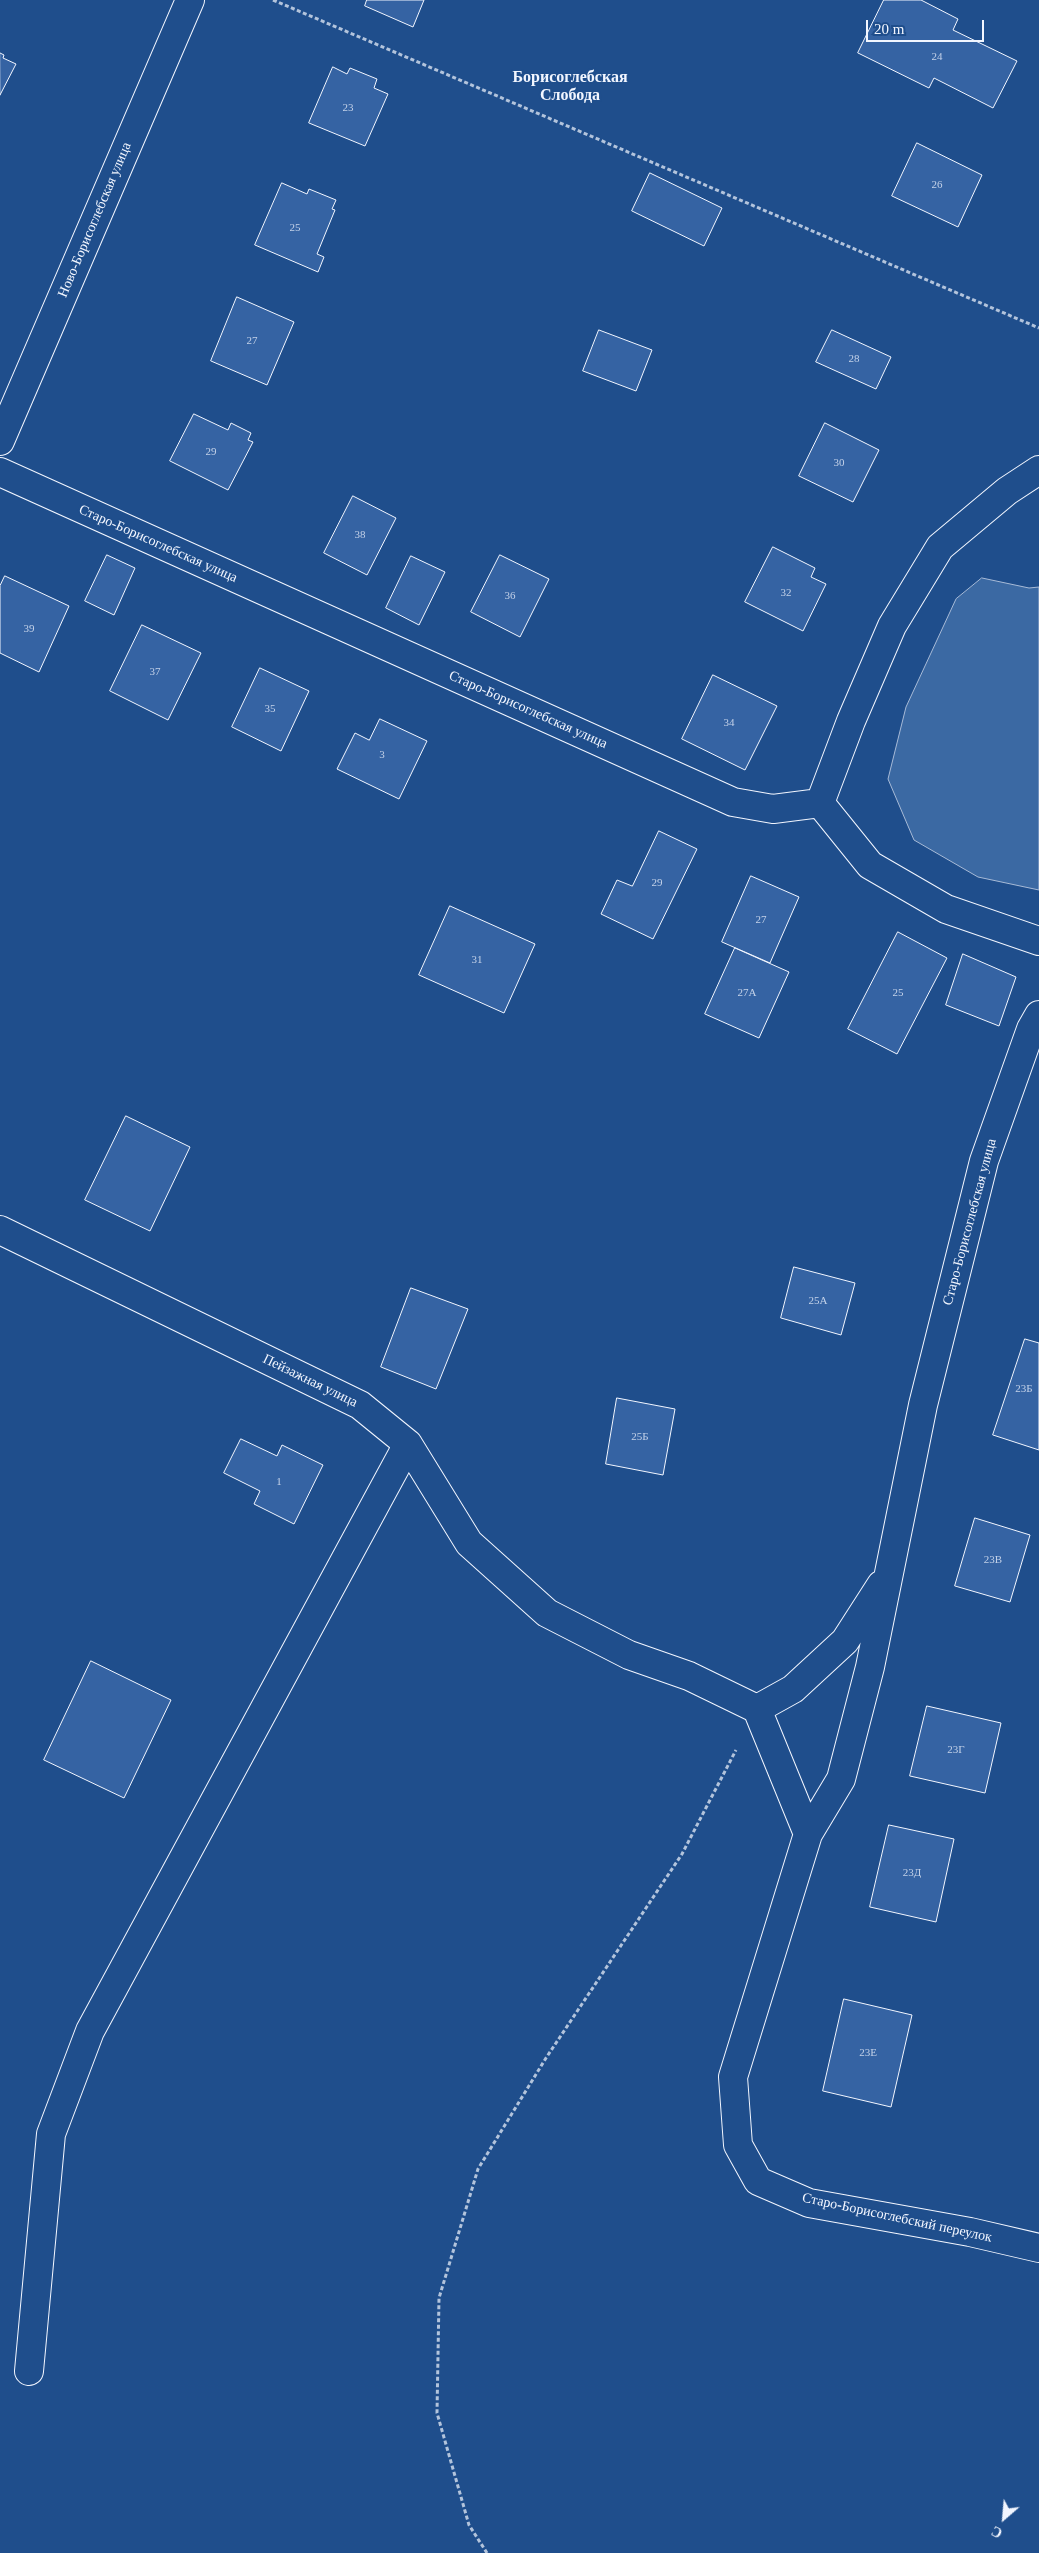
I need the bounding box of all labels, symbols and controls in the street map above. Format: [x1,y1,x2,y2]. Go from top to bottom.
scale bar [869,10,986,42]
text: 20 m [874,21,904,37]
house number: 24 [932,50,942,64]
district label: Борисоглебская Слобода [512,68,628,106]
house number: 23 [342,101,353,115]
street label: Ново-Борисоглебская улица [55,140,135,300]
house number: 26 [932,178,942,192]
house number: 25 [290,221,300,235]
house number: 27 [246,334,258,348]
house number: 28 [849,352,860,366]
house number: 29 [206,445,217,459]
house number: 30 [834,456,844,470]
street label: Старо-Борисоглебская улица [76,501,240,587]
house number: 38 [354,528,366,542]
house number: 32 [780,586,791,600]
house number: 36 [504,589,516,603]
house number: 39 [23,622,34,636]
house number: 37 [150,665,160,679]
street label: Старо-Борисоглебская улица [446,667,610,753]
house number: 35 [264,702,276,716]
house number: 34 [724,716,734,730]
house number: 3 [379,748,385,762]
house number: 29 [652,876,662,890]
house number: 27 [756,913,766,927]
house number: 31 [472,953,482,967]
house number: 27А [738,986,756,1000]
house number: 25 [892,986,904,1000]
street label: Старо-Борисоглебская улица [940,1137,1000,1307]
house number: 25А [809,1294,827,1308]
street label: Пейзажная улица [260,1351,360,1411]
house number: 23Б [1015,1382,1033,1396]
house number: 25Б [631,1430,649,1444]
house number: 1 [276,1475,282,1489]
house number: 23В [984,1553,1002,1567]
house number: 23Г [947,1743,965,1757]
house number: 23Д [903,1866,921,1880]
house number: 23Е [859,2046,877,2060]
street label: Старо-Борисоглебский переулок [801,2190,993,2246]
north arrow [979,2493,1029,2543]
text: С [989,2523,1005,2541]

